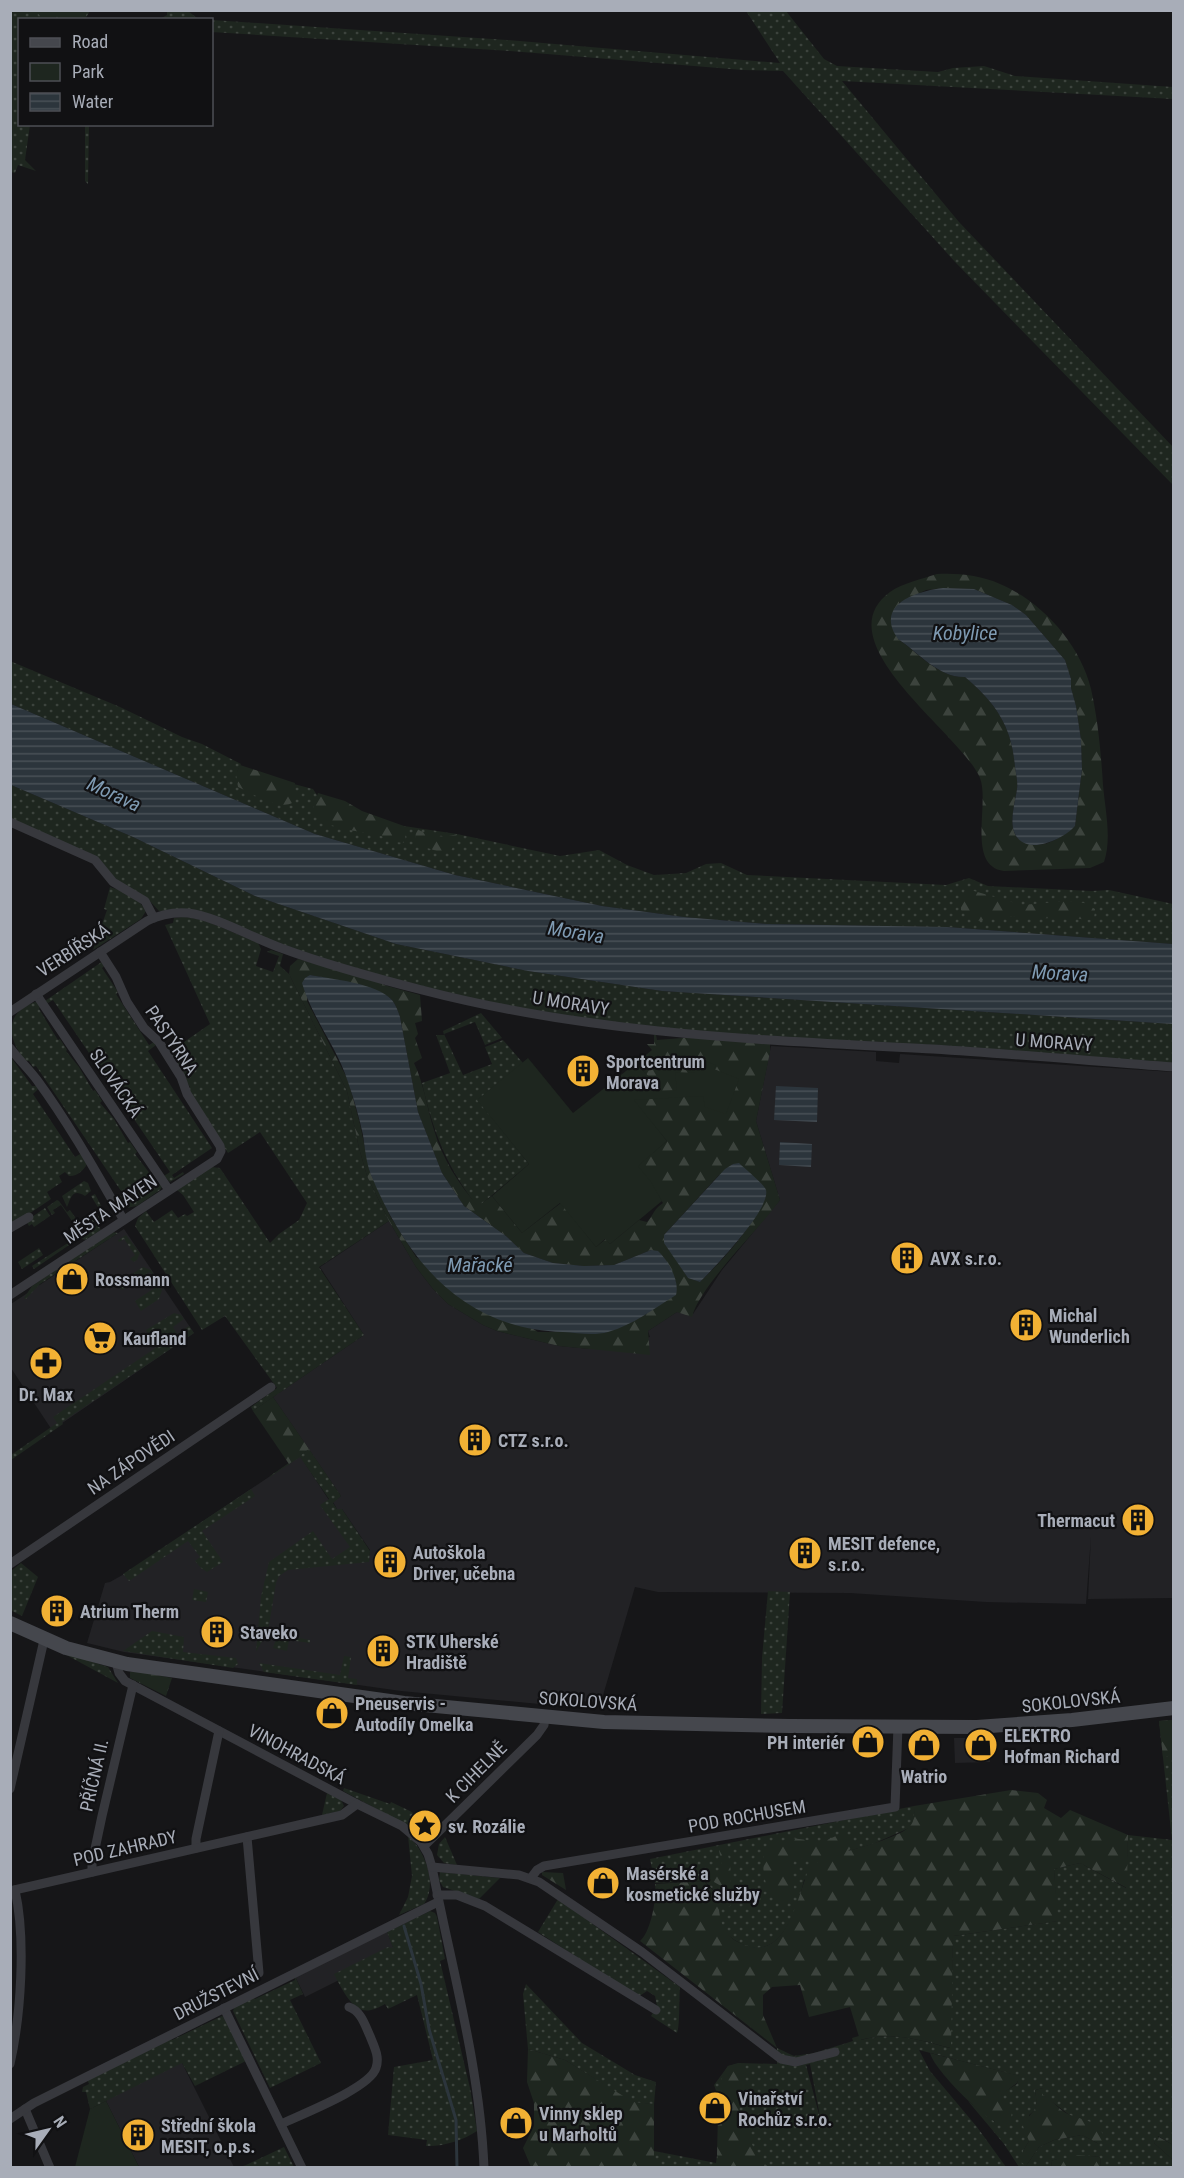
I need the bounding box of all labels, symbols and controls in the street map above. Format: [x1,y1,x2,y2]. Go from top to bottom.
legend [18,18,213,126]
text: Road [72,31,108,52]
text: Park [72,61,104,82]
text: Water [72,91,114,112]
water label: Kobylice [933,621,997,645]
water label: Morava [83,771,145,817]
water label: Morava [546,916,606,948]
street label: VERBÍŘSKÁ [33,919,114,981]
water label: Morava [1031,960,1089,986]
street label: U MORAVY [531,987,611,1020]
street label: PASTÝRNA [141,1002,203,1079]
street label: U MORAVY [1015,1029,1094,1055]
street label: SLOVÁCKÁ [85,1045,147,1122]
place label: Sportcentrum Morava [606,1051,705,1093]
building icon: Sportcentrum Morava [565,1053,601,1089]
street label: MĚSTA MAYEN [59,1170,161,1248]
building icon: AVX s.r.o. [889,1240,925,1276]
place label: AVX s.r.o. [930,1248,1002,1269]
water label: Mařacké [447,1253,514,1277]
shop icon: Rossmann [54,1261,90,1297]
place label: Rossmann [95,1269,170,1290]
place label: Michal Wunderlich [1049,1305,1130,1347]
building icon: Michal Wunderlich [1008,1307,1044,1343]
supermarket icon: Kaufland [82,1320,118,1356]
place label: Kaufland [123,1328,186,1349]
pharmacy icon: Dr. Max [28,1345,64,1381]
place label: Dr. Max [19,1384,73,1405]
building icon: CTZ s.r.o. [457,1422,493,1458]
street label: NA ZÁPOVĚDI [84,1425,178,1499]
place label: CTZ s.r.o. [498,1430,569,1451]
building icon: Thermacut [1120,1502,1156,1538]
place label: Thermacut [1037,1510,1115,1531]
place label: MESIT defence, s.r.o. [828,1533,940,1575]
building icon: MESIT defence, s.r.o. [787,1535,823,1571]
place label: Autoškola Driver, učebna [413,1542,515,1584]
building icon: Autoškola Driver, učebna [372,1544,408,1580]
building icon: Atrium Therm [39,1593,75,1629]
place label: Atrium Therm [80,1601,179,1622]
building icon: Staveko [199,1614,235,1650]
place label: Staveko [240,1622,298,1643]
place label: STK Uherské Hradiště [406,1631,499,1673]
building icon: STK Uherské Hradiště [365,1633,401,1669]
street label: SOKOLOVSKÁ [1021,1685,1122,1717]
street label: SOKOLOVSKÁ [538,1687,639,1715]
place label: Pneuservis - Autodíly Omelka [355,1693,474,1735]
shop icon: Pneuservis - Autodíly Omelka [314,1695,350,1731]
street label: VINOHRADSKÁ [245,1720,350,1789]
shop icon: PH interiér [850,1724,886,1760]
place label: ELEKTRO Hofman Richard [1004,1725,1120,1767]
shop icon: Watrio [906,1727,942,1763]
shop icon: ELEKTRO Hofman Richard [963,1727,999,1763]
place label: PH interiér [767,1732,845,1753]
street label: PŘÍČNÁ II. [75,1737,113,1813]
street label: K CIHELNĚ [441,1737,511,1807]
place label: Watrio [901,1766,947,1787]
street label: POD ROCHUSEM [687,1795,807,1837]
place icon: sv. Rozálie [407,1808,443,1844]
place label: sv. Rozálie [448,1816,526,1837]
street label: POD ZAHRADY [71,1826,179,1870]
place label: Masérské a kosmetické služby [626,1863,760,1905]
shop icon: Masérské a kosmetické služby [585,1865,621,1901]
street label: DRUŽSTEVNÍ [170,1963,263,2024]
place label: Vinařství Rochůz s.r.o. [738,2088,832,2130]
shop icon: Vinařství Rochůz s.r.o. [697,2090,733,2126]
north arrow [18,2100,78,2160]
place label: Vinny sklep u Marholtů [539,2103,623,2145]
shop icon: Vinny sklep u Marholtů [498,2105,534,2141]
text: N [49,2113,71,2131]
place label: Střední škola MESIT, o.p.s. [161,2115,256,2157]
building icon: Střední škola MESIT, o.p.s. [120,2117,156,2153]

